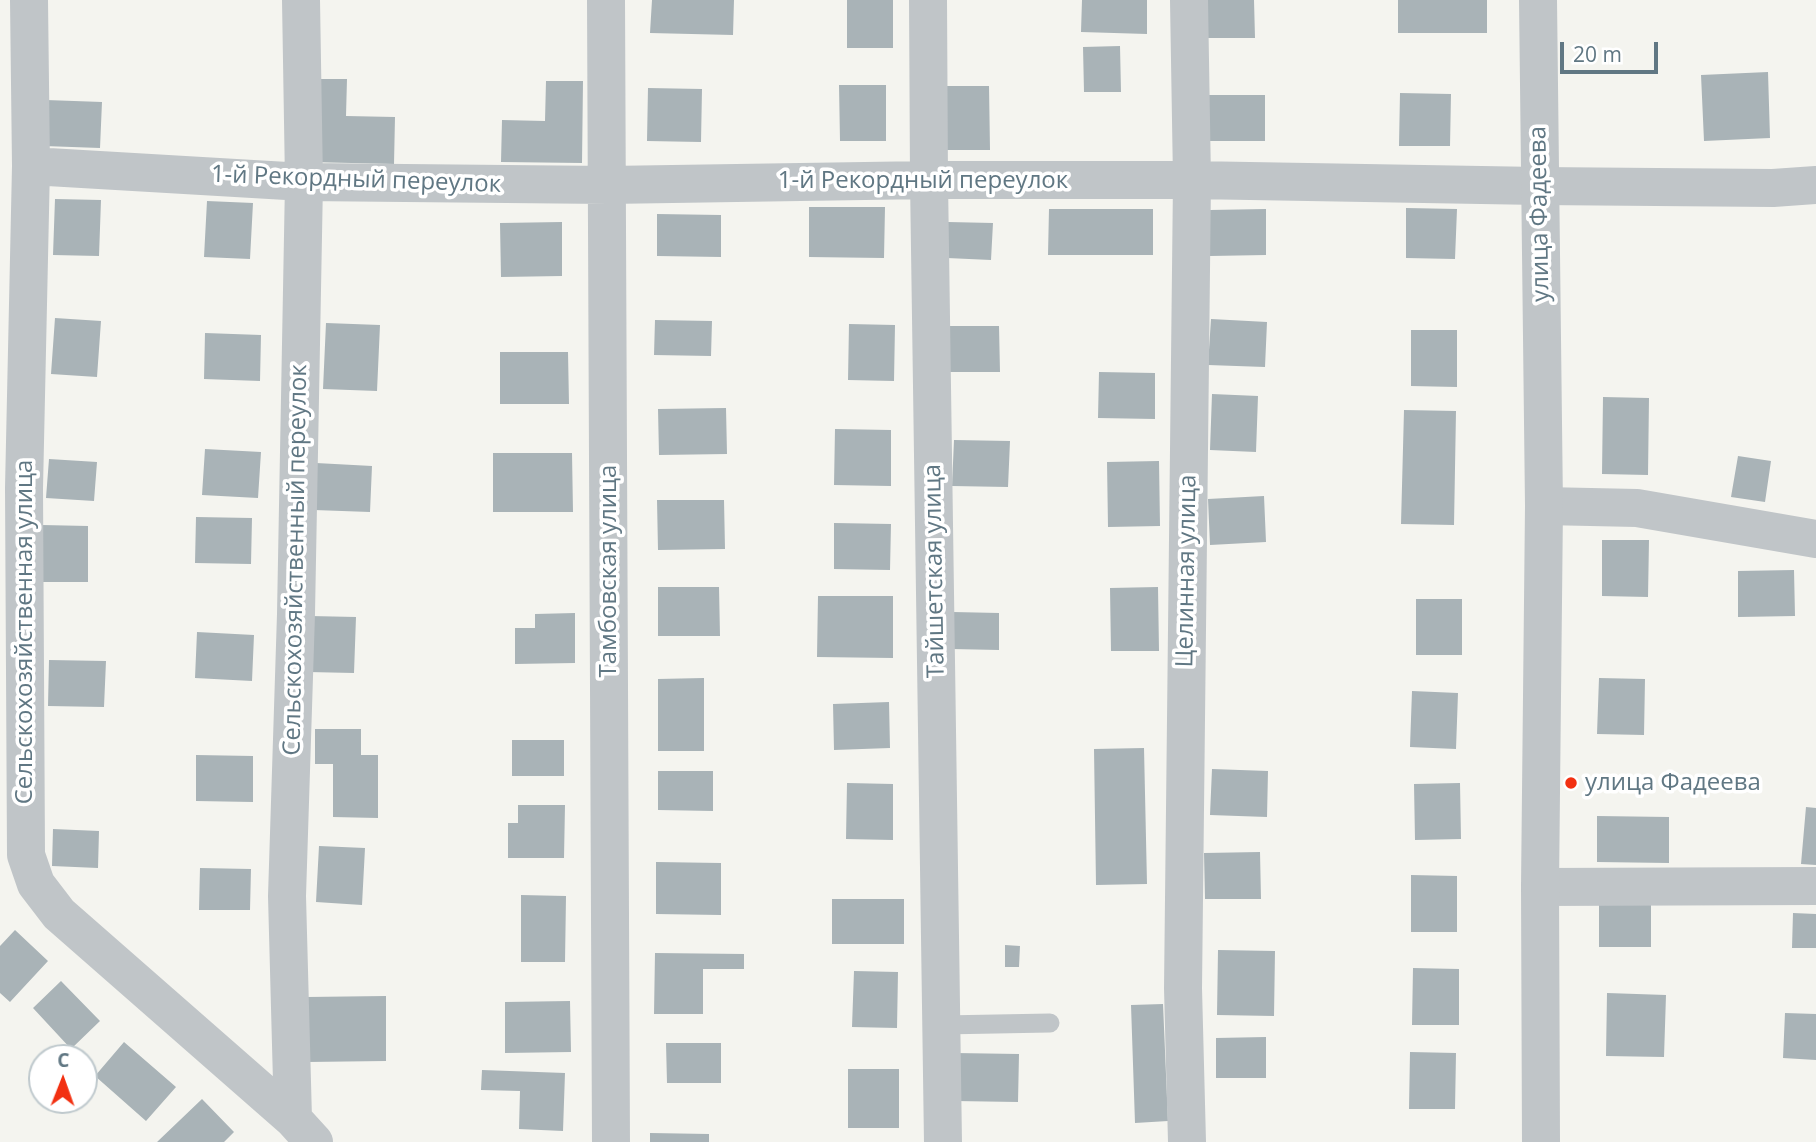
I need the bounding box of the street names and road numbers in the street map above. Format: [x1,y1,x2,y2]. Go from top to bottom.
street label: улица Фадеева [1524,126,1556,302]
street label: 1-й Рекордный переулок [210,161,502,199]
street label: 1-й Рекордный переулок [778,167,1068,195]
street label: Сельскохозяйственный переулок [278,364,314,756]
street label: Сельскохозяйственная улица [11,460,39,804]
street label: Тайшетская улица [919,464,951,678]
street label: Тамбовская улица [595,465,623,677]
street label: Целинная улица [1171,474,1203,668]

